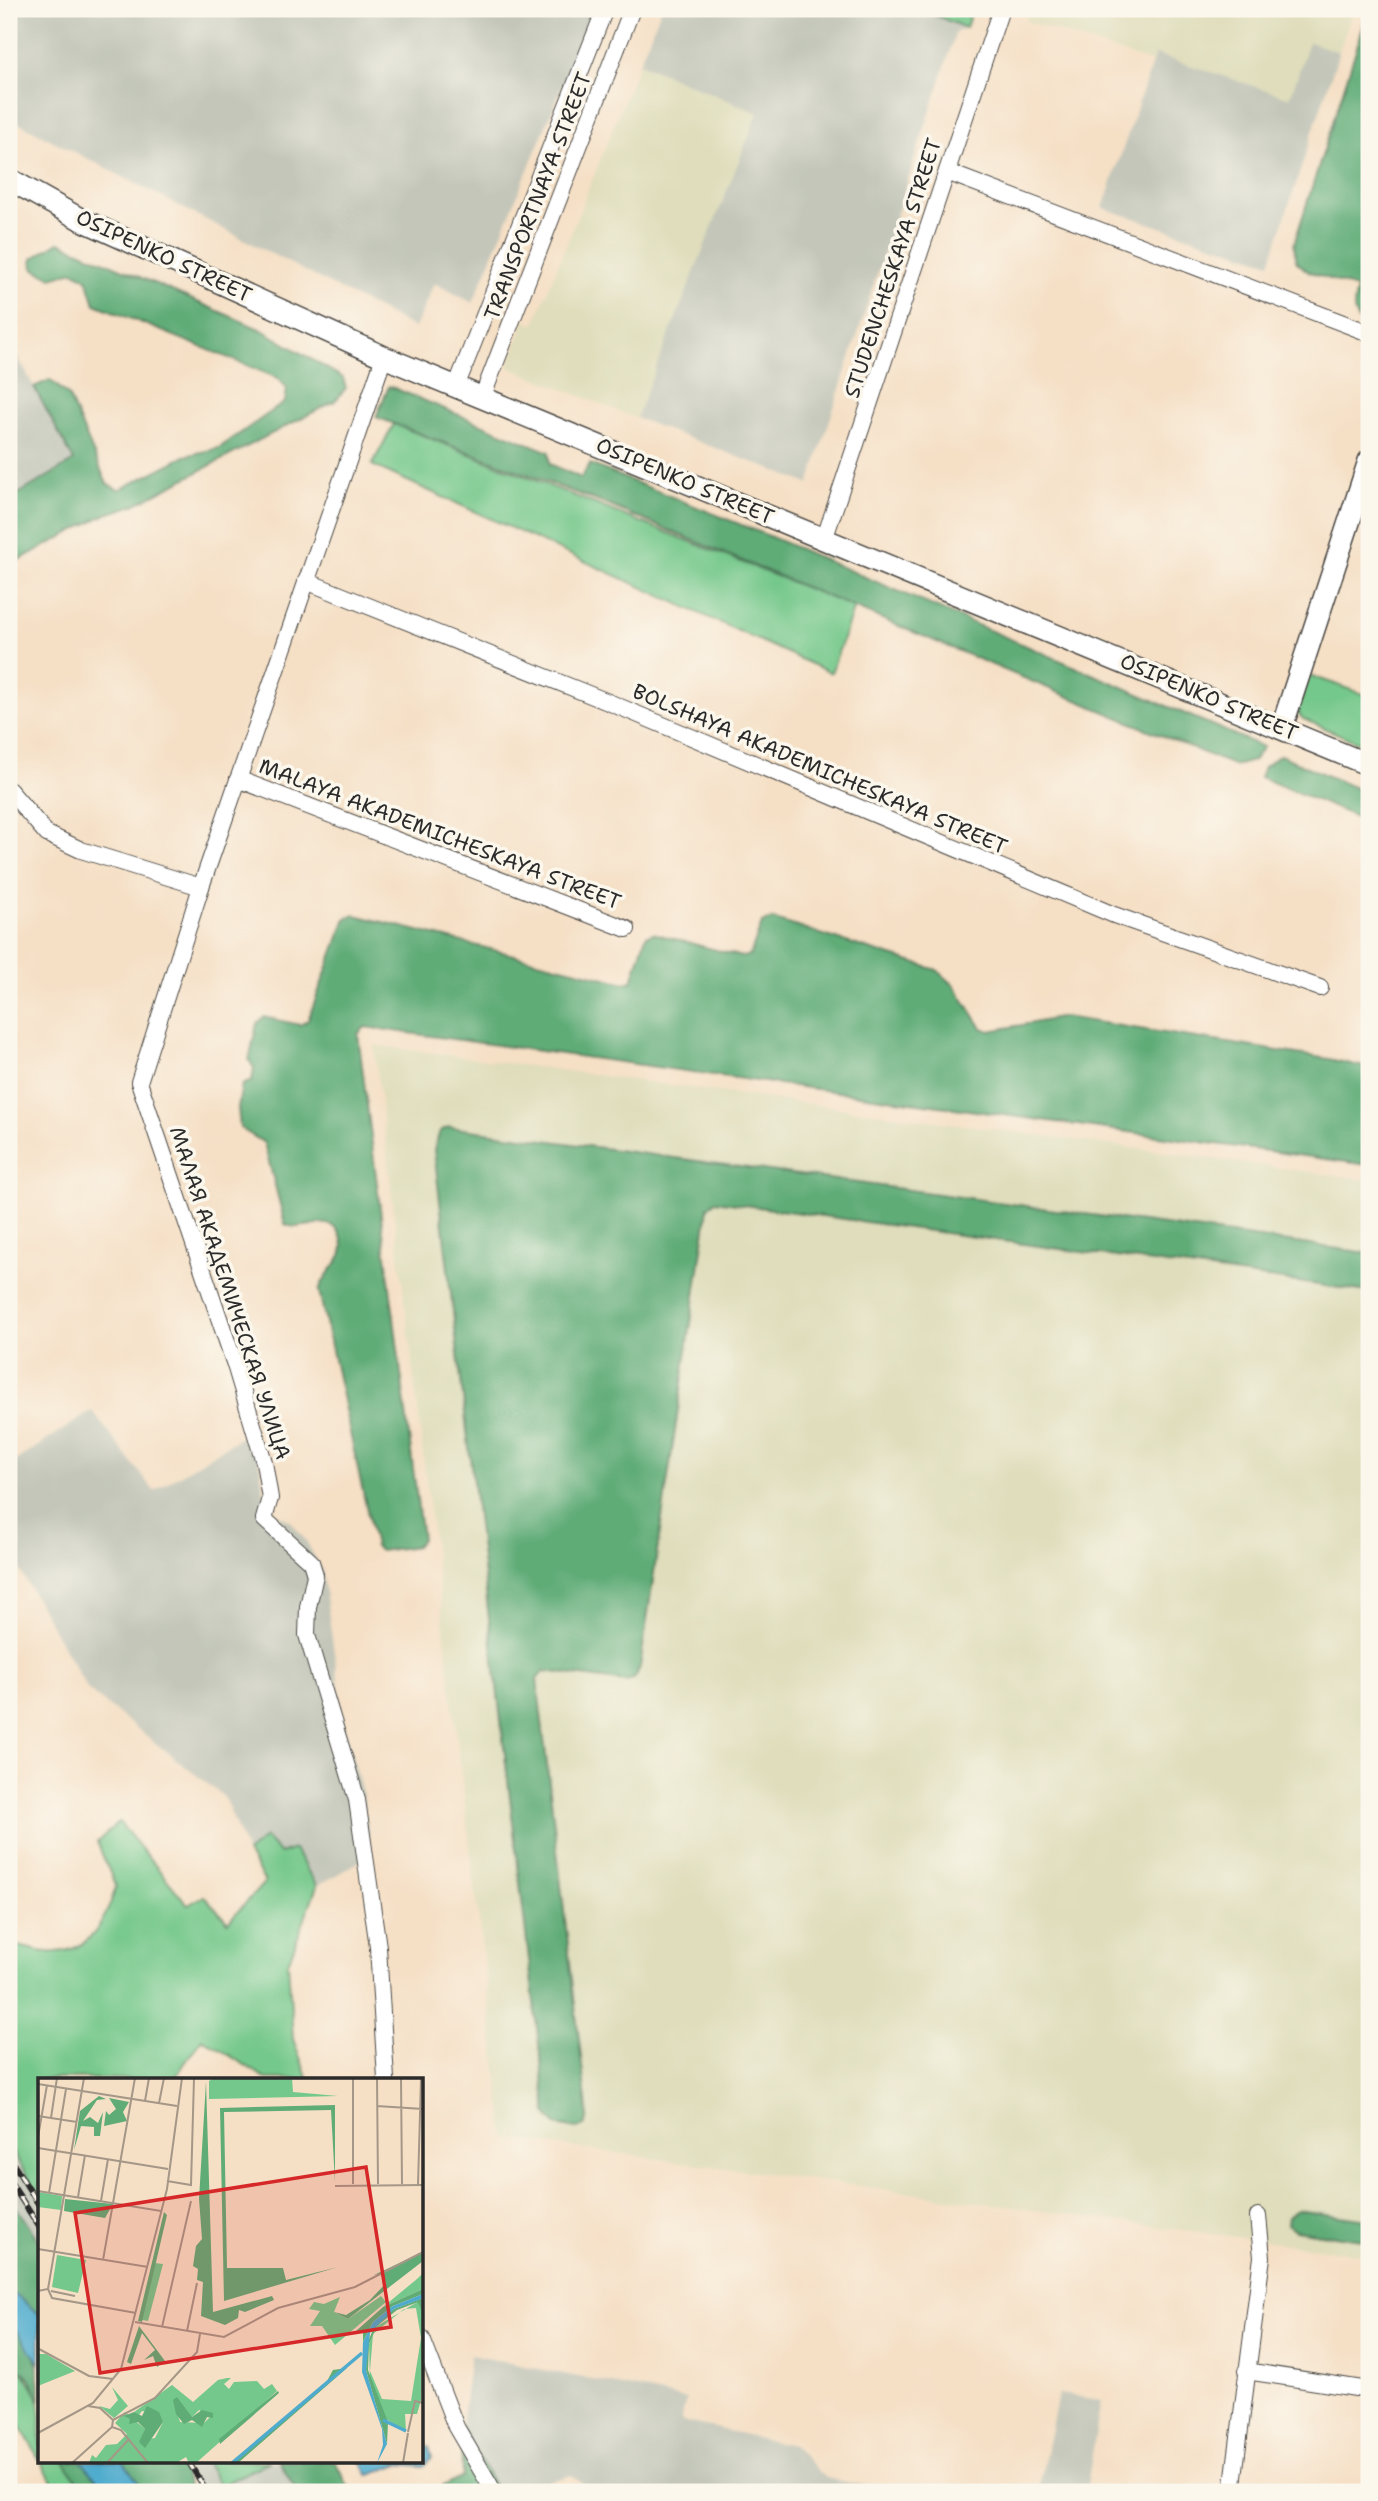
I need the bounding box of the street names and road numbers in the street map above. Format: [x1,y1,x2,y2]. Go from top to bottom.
street label: TRANSPORTNAYA STREET [478,68,598,324]
street label: STUDENCHESKAYA STREET [838,135,948,401]
street label: OSIPENKO STREET [72,203,256,309]
street label: OSIPENKO STREET [592,431,778,531]
street label: OSIPENKO STREET [1116,647,1302,747]
street label: BOLSHAYA AKADEMICHESKAYA STREET [628,677,1012,861]
street label: MALAYA AKADEMICHESKAYA STREET [255,752,625,916]
street label: МАЛАЯ АКАДЕМИЧЕСКАЯ УЛИЦА [163,1123,297,1463]

